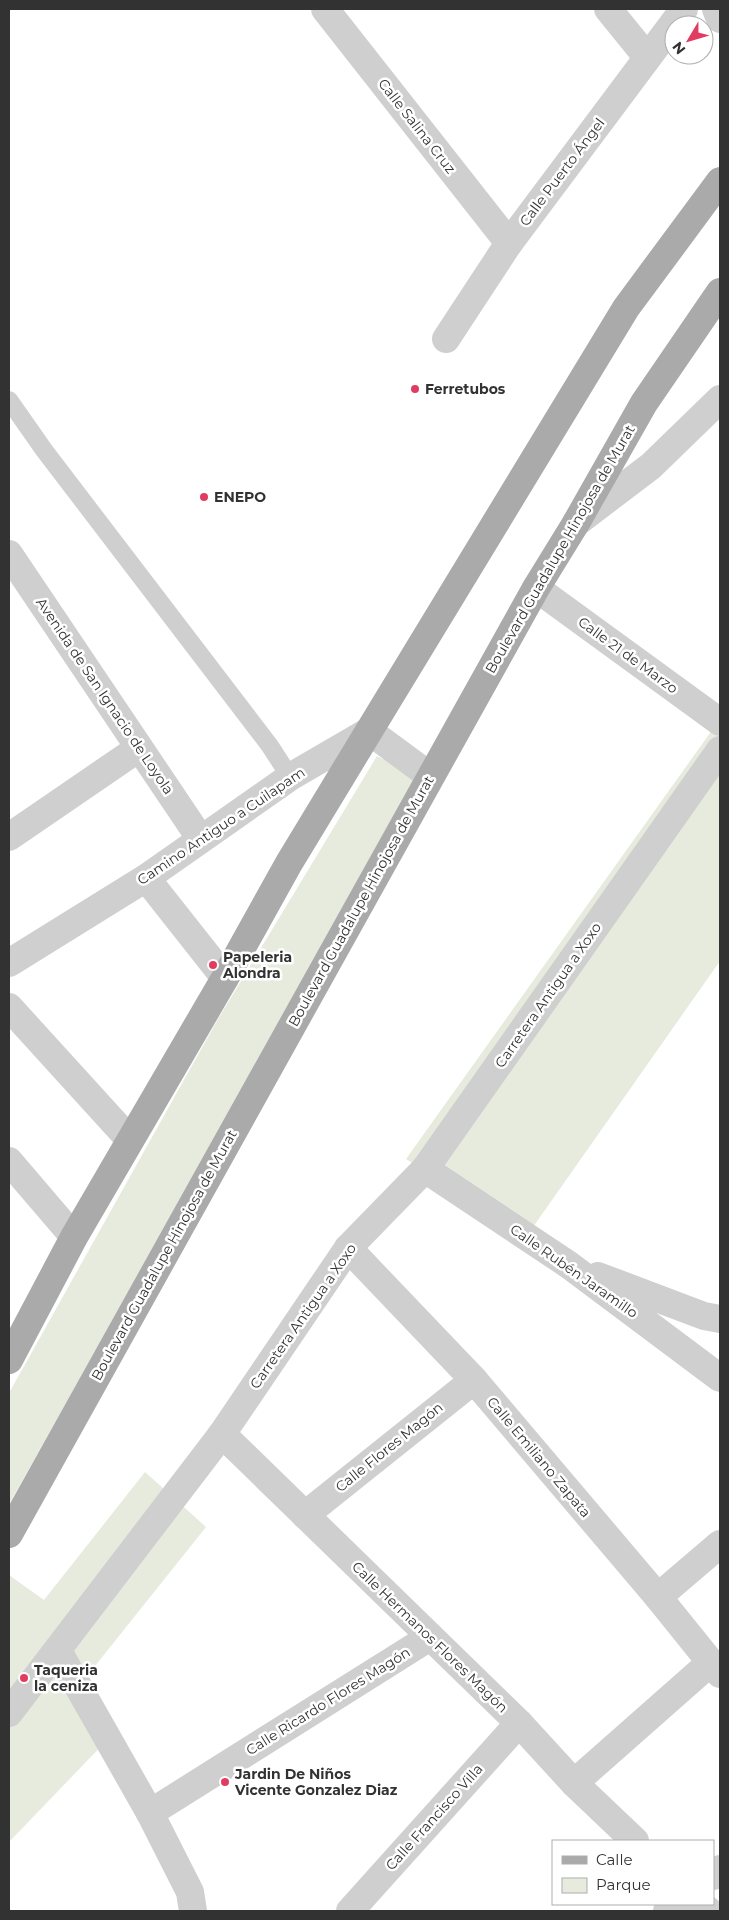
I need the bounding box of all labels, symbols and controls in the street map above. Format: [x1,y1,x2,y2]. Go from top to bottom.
north arrow [664,15,714,65]
text: N [668,38,689,58]
street label: Calle Salina Cruz [374,75,460,177]
street label: Calle Puerto Ángel [515,114,609,230]
place label: Ferretubos [425,380,506,398]
marker: Ferretubos [409,383,421,395]
street label: Boulevard Guadalupe Hinojosa de Murat [481,421,639,677]
place label: ENEPO [214,488,266,506]
marker: ENEPO [198,491,210,503]
street label: Avenida de San Ignacio de Loyola [32,594,178,798]
street label: Calle 21 de Marzo [575,613,682,697]
street label: Camino Antiguo a Cuilapam [134,763,308,889]
street label: Boulevard Guadalupe Hinojosa de Murat [284,772,438,1030]
street label: Carretera Antigua a Xoxo [491,919,605,1071]
place label: Papeleria Alondra [222,948,292,982]
marker: Papeleria Alondra [207,959,219,971]
street label: Boulevard Guadalupe Hinojosa de Murat [87,1126,241,1384]
street label: Calle Rubén Jaramillo [507,1220,642,1322]
street label: Carretera Antigua a Xoxo [246,1240,360,1392]
street label: Calle Emiliano Zapata [483,1393,595,1521]
street label: Calle Flores Magón [332,1398,446,1496]
street label: Calle Hermanos Flores Magón [348,1558,512,1716]
street label: Calle Ricardo Flores Magón [242,1643,414,1759]
place label: Taqueria la ceniza [34,1661,98,1695]
marker: Taqueria la ceniza [18,1672,30,1684]
street label: Calle Francisco Villa [382,1760,486,1874]
place label: Jardin De Niños Vicente Gonzalez Diaz [234,1765,398,1799]
marker: Jardin De Niños Vicente Gonzalez Diaz [219,1776,231,1788]
legend [552,1840,714,1905]
text: Calle [596,1850,633,1869]
text: Parque [596,1875,651,1894]

